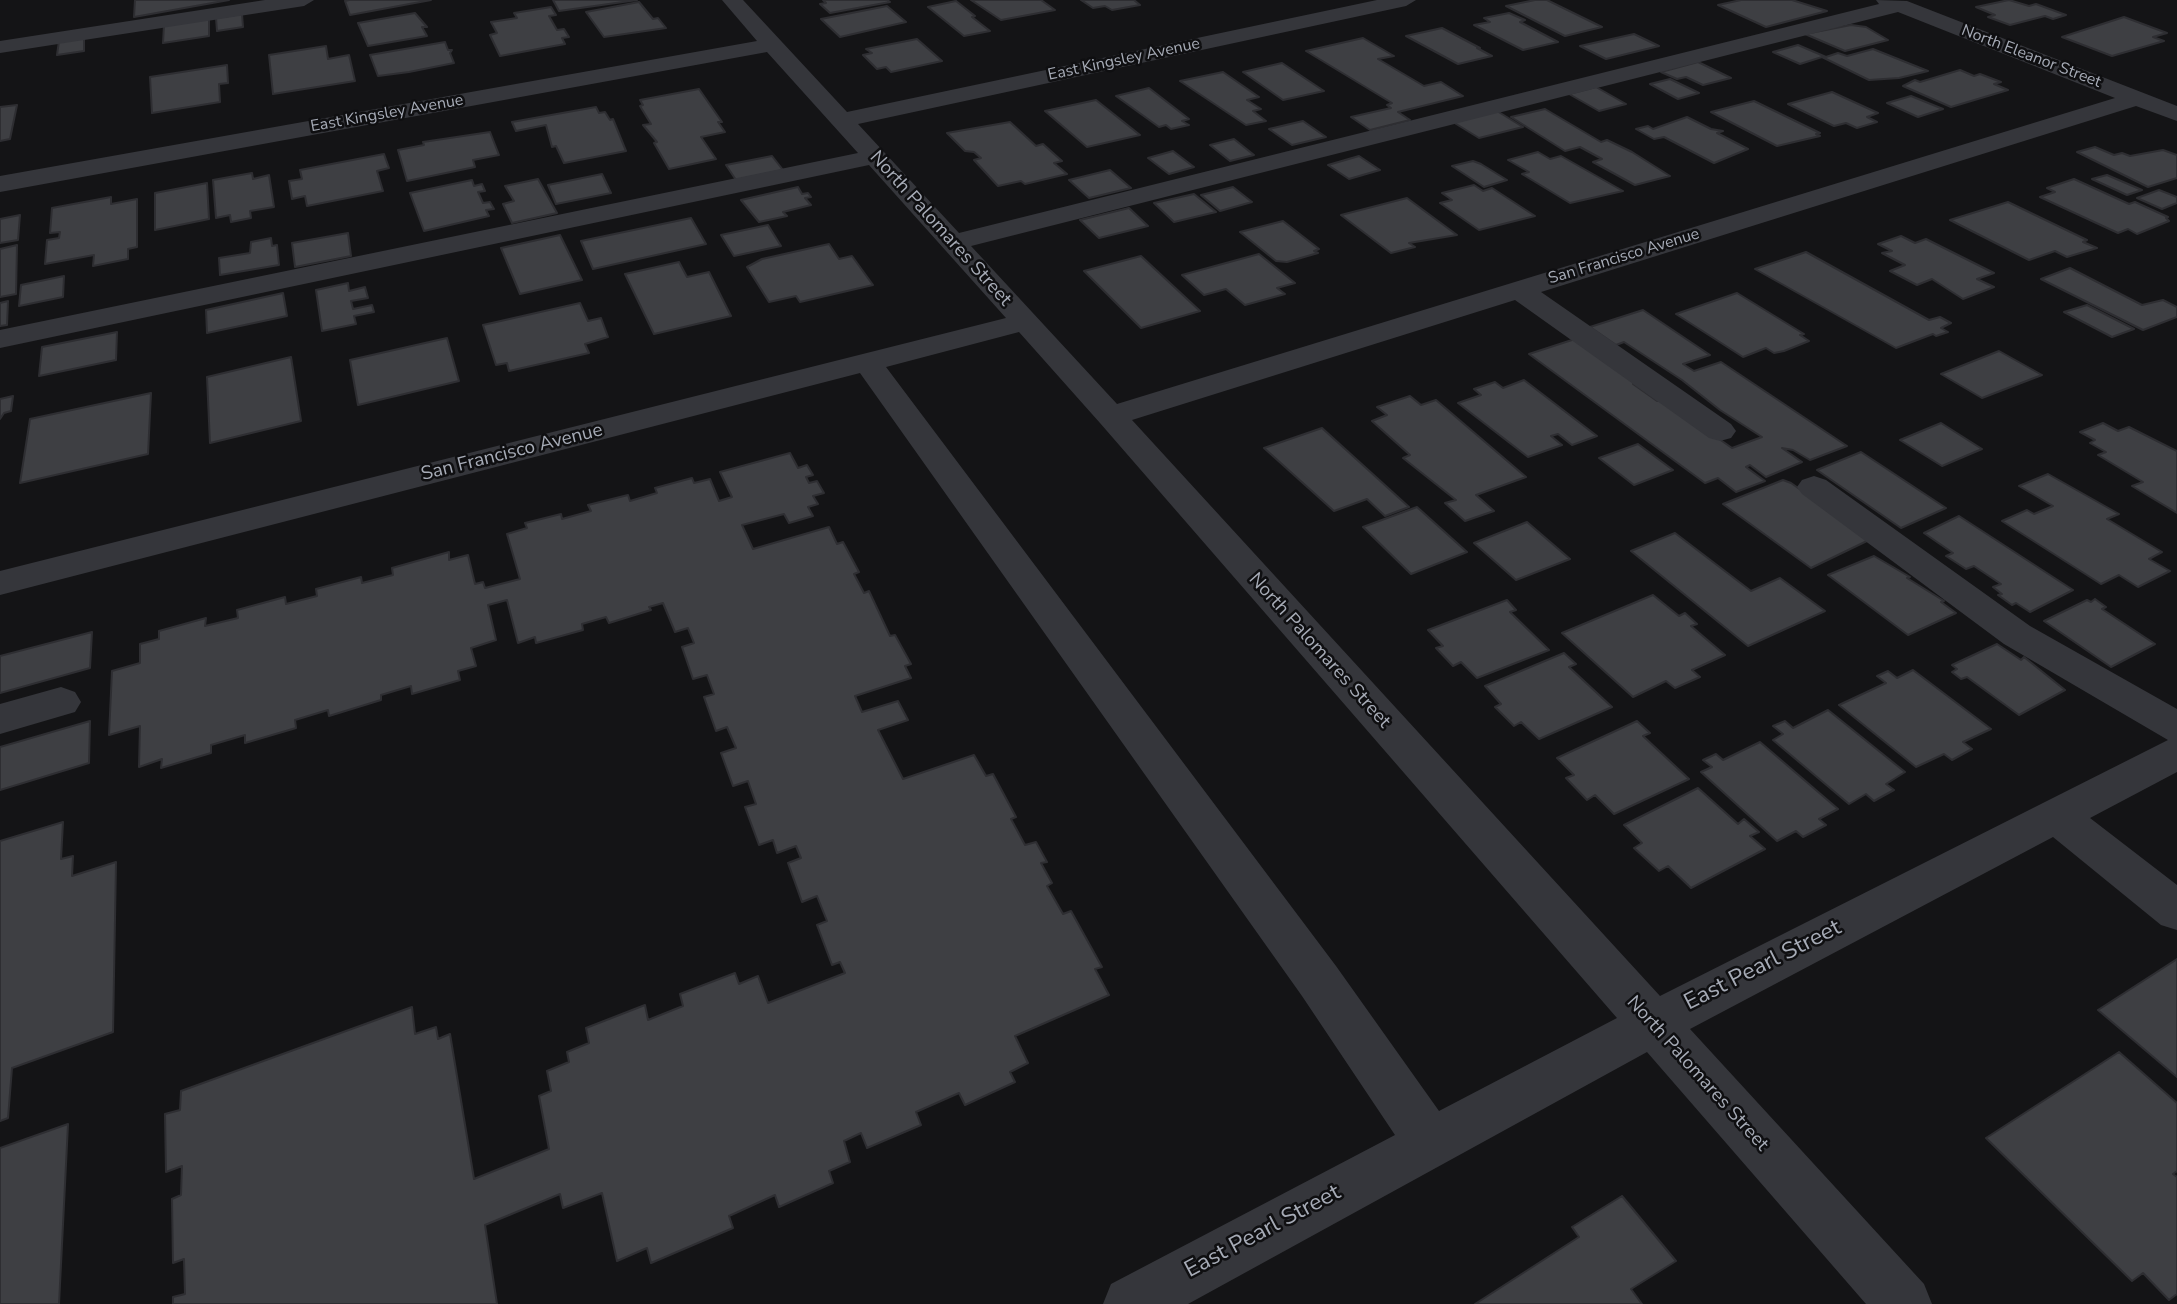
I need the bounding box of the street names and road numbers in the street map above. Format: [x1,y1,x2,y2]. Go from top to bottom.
street label: North Eleanor Street [1958,21,2104,93]
street label: East Kingsley Avenue [1046,35,1202,85]
street label: East Kingsley Avenue [309,91,465,137]
street label: North Palomares Street [864,147,1016,311]
street label: San Francisco Avenue [1546,225,1702,289]
street label: San Francisco Avenue [419,419,605,487]
street label: North Palomares Street [1243,569,1395,733]
street label: East Pearl Street [1680,915,1846,1017]
street label: North Palomares Street [1621,992,1773,1156]
street label: East Pearl Street [1180,1179,1346,1285]

